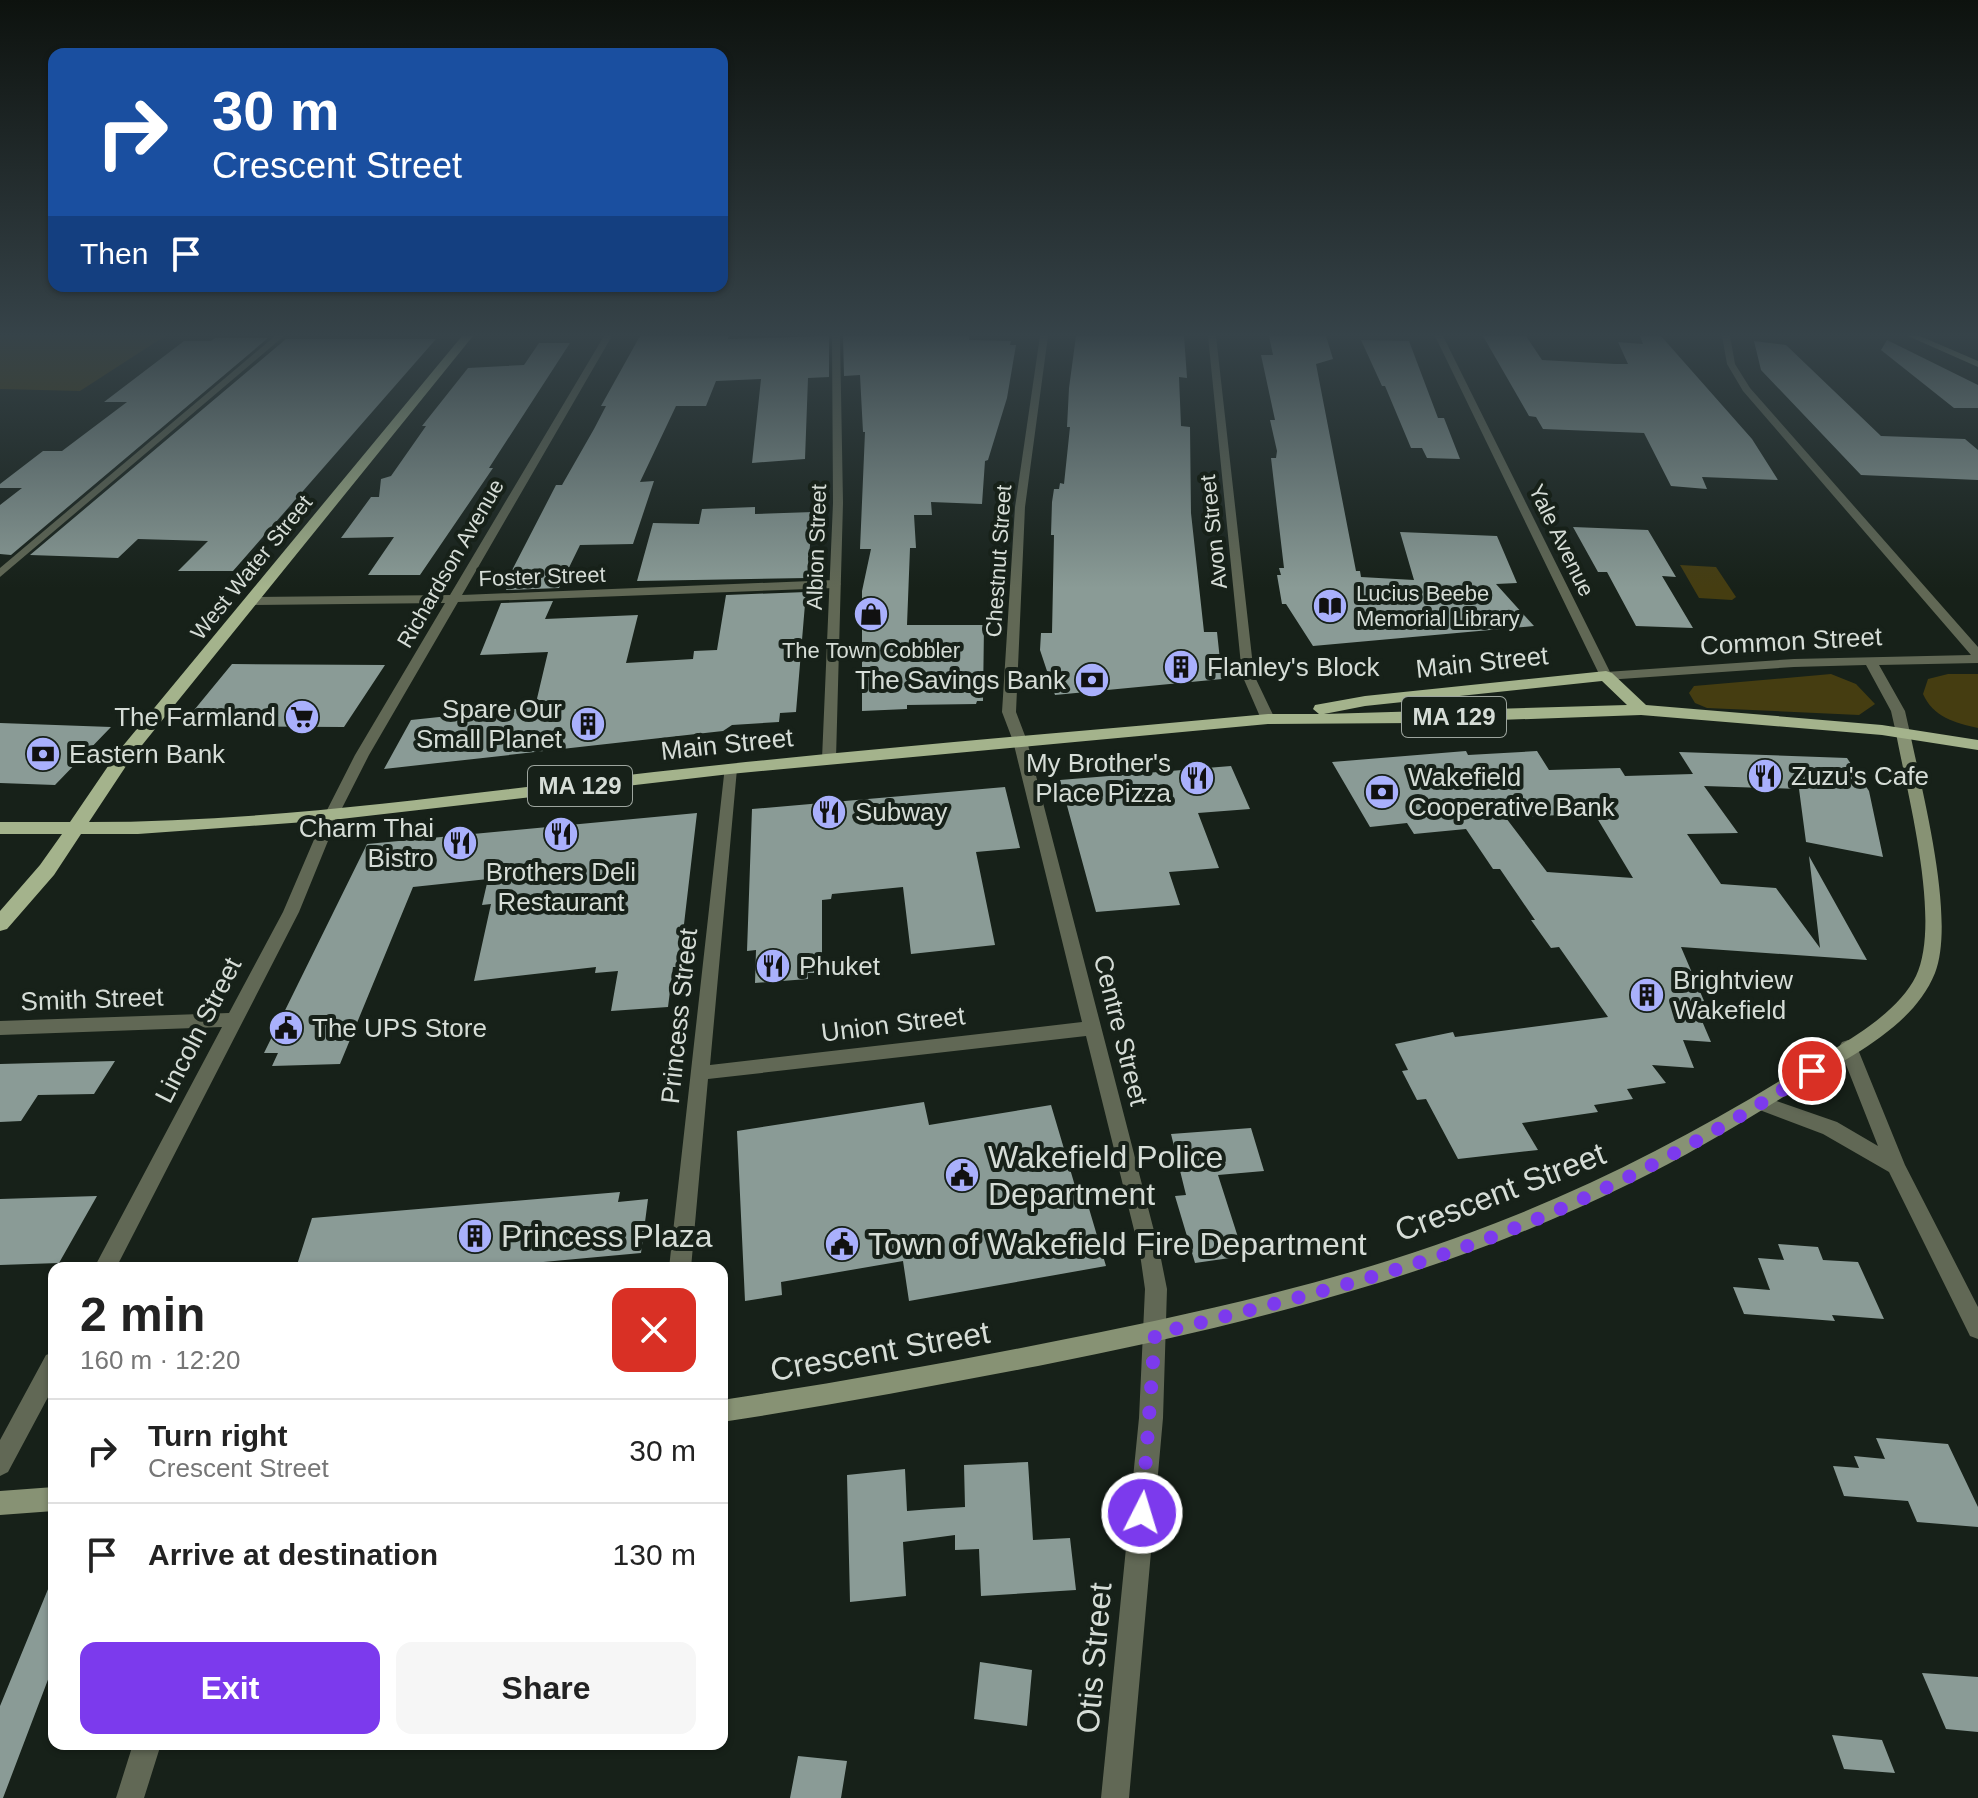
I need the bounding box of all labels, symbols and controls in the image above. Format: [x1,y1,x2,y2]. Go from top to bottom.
text: 30 m [212,79,340,142]
icon: right [80,80,184,184]
text: Crescent Street [212,145,462,186]
icon: arrive [164,232,208,276]
text: Then [80,237,148,270]
street label: Avon Street [1195,474,1232,590]
street label: Richardson Avenue [392,475,509,652]
street label: Yale Avenue [1524,480,1599,600]
street label: Albion Street [802,484,831,610]
street label: Chestnut Street [981,484,1016,638]
street label: West Water Street [186,490,317,645]
street label: Foster Street [478,562,606,591]
place label: Lucius Beebe Memorial Library [1356,581,1520,631]
library icon: Lucius Beebe Memorial Library [1311,587,1349,625]
shop icon: The Town Cobbler [852,595,890,633]
street label: Common Street [1699,621,1883,661]
place label: The Town Cobbler [782,638,960,663]
street label: Main Street [1414,640,1550,684]
building icon: Flanley's Block [1162,648,1200,686]
place label: Flanley's Block [1207,652,1381,682]
bank icon: The Savings Bank [1073,661,1111,699]
place label: The Savings Bank [855,665,1067,695]
place label: Spare Our Small Planet [416,694,563,754]
road number: MA 129 [1402,697,1506,737]
supermarket icon: The Farmland [283,698,321,736]
place label: The Farmland [114,702,276,732]
building icon: Spare Our Small Planet [569,705,607,743]
street label: Main Street [659,722,795,766]
bank icon: Eastern Bank [24,735,62,773]
place label: Eastern Bank [69,739,226,769]
place label: My Brother's Place Pizza [1026,748,1172,808]
restaurant icon: Zuzu's Cafe [1746,757,1784,795]
restaurant icon: My Brother's Place Pizza [1178,759,1216,797]
place label: Zuzu's Cafe [1791,761,1929,791]
place label: Wakefield Cooperative Bank [1408,762,1616,822]
road number: MA 129 [528,766,632,806]
bank icon: Wakefield Cooperative Bank [1363,773,1401,811]
restaurant icon: Subway [810,793,848,831]
place label: Subway [855,797,948,827]
place label: Charm Thai Bistro [299,813,434,873]
restaurant icon: Brothers Deli Restaurant [542,815,580,853]
restaurant icon: Charm Thai Bistro [441,824,479,862]
place label: Brothers Deli Restaurant [486,857,636,917]
street label: Princess Street [655,926,703,1105]
restaurant icon: Phuket [754,947,792,985]
place label: Phuket [799,951,881,981]
street label: Centre Street [1088,951,1154,1109]
street label: Lincoln Street [149,952,248,1108]
place label: Brightview Wakefield [1673,965,1793,1025]
building icon: Brightview Wakefield [1628,976,1666,1014]
street label: Smith Street [20,981,165,1016]
street label: Union Street [819,1000,967,1048]
public building icon: The UPS Store [267,1009,305,1047]
place label: The UPS Store [312,1013,487,1043]
pin [1778,1037,1846,1105]
icon: arrive [1790,1049,1834,1093]
street label: Crescent Street [1390,1135,1610,1249]
place label: Wakefield Police Department [988,1139,1223,1212]
public building icon: Wakefield Police Department [943,1156,981,1194]
building icon: Princess Plaza [456,1217,494,1255]
place label: Princess Plaza [501,1218,713,1254]
public building icon: Town of Wakefield Fire Department [823,1225,861,1263]
place label: Town of Wakefield Fire Department [868,1226,1367,1262]
text: 2 min [80,1288,205,1341]
button: close [612,1288,696,1372]
street label: Crescent Street [767,1314,993,1388]
text: 160 m · 12:20 [80,1345,240,1375]
text: Turn right [148,1419,287,1452]
icon: right [80,1429,124,1473]
text: 30 m [629,1434,696,1467]
text: Crescent Street [148,1453,329,1483]
position arrow [1100,1471,1184,1555]
icon: arrive [80,1533,124,1577]
text: Arrive at destination [148,1538,438,1571]
text: 130 m [613,1538,696,1571]
street label: Otis Street [1069,1581,1119,1735]
button: Exit [80,1642,380,1734]
button: Share [396,1642,696,1734]

